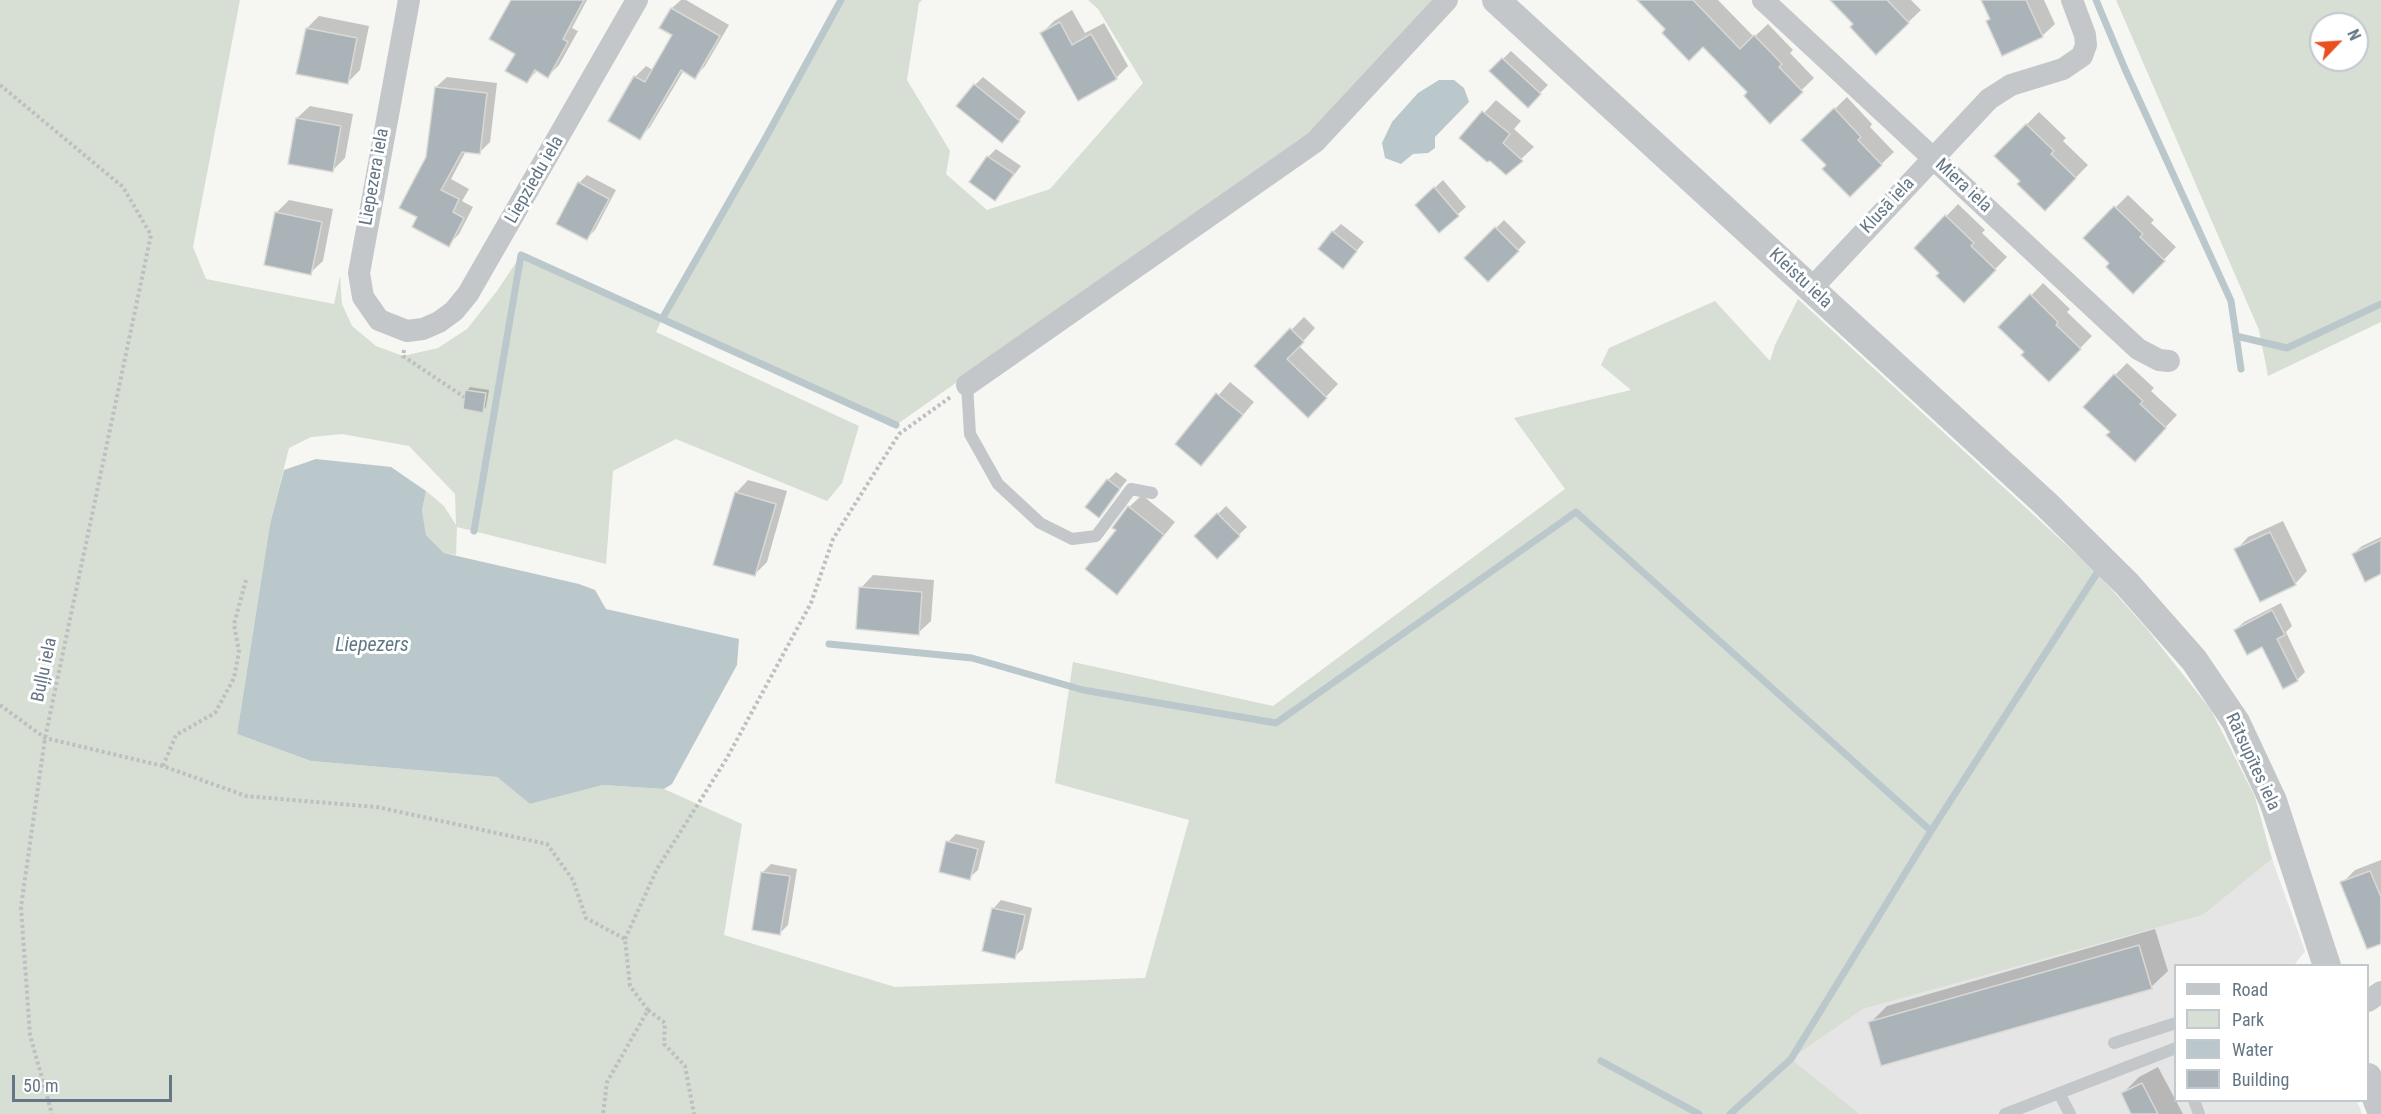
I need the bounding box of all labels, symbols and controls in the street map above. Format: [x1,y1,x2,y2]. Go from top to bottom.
north arrow [2309,12,2369,72]
text: N [2343,27,2365,43]
street label: Liepezera iela [356,127,394,227]
street label: Liepziedu iela [501,132,569,228]
street label: Miera iela [1930,154,1996,218]
street label: Klusā iela [1857,173,1919,239]
street label: Kleistu iela [1764,244,1836,314]
water label: Liepezers [335,634,409,658]
street label: Buļļu iela [28,636,62,704]
street label: Rātsupītes iela [2220,710,2284,814]
legend [2174,964,2369,1102]
text: Road [2232,979,2268,1000]
text: Park [2232,1009,2264,1030]
text: Water [2232,1039,2273,1060]
scale bar [15,1063,176,1101]
text: Building [2232,1069,2289,1090]
text: 50 m [23,1075,58,1096]

